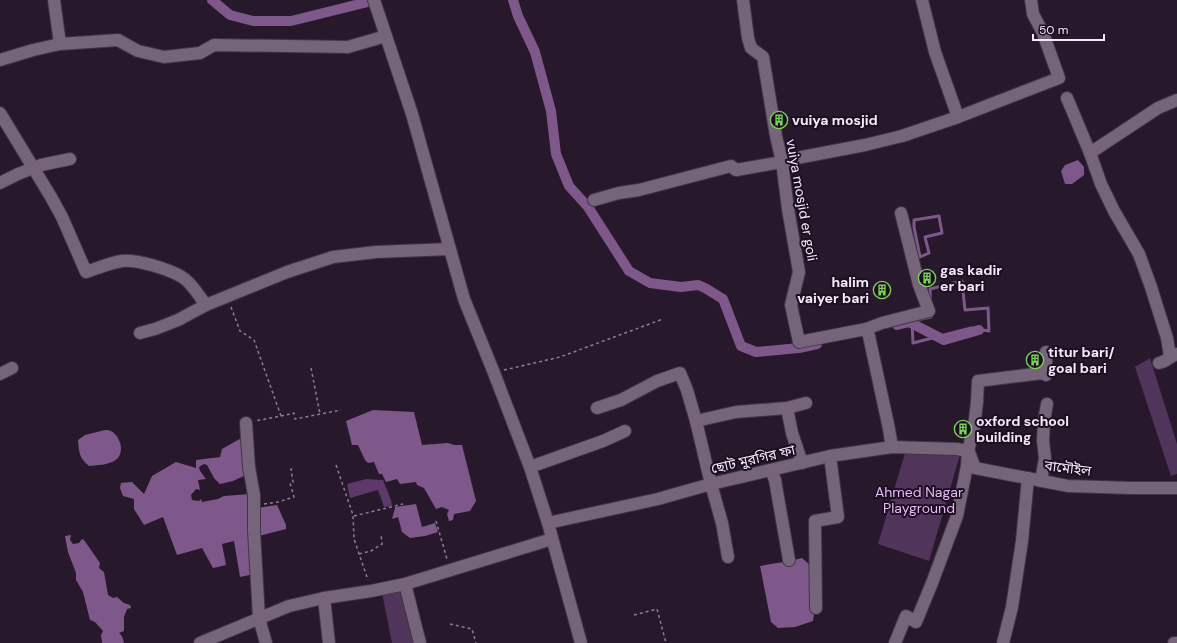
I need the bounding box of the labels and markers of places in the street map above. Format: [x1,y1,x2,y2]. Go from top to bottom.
building icon: vuiya mosjid [769,110,789,130]
place label: vuiya mosjid [792,111,878,129]
place label: gas kadir er bari [940,261,1002,295]
building icon: gas kadir er bari [917,268,937,288]
place label: halim vaiyer bari [797,273,869,307]
building icon: halim vaiyer bari [872,280,892,300]
place label: titur bari/ goal bari [1048,343,1115,377]
building icon: titur bari/ goal bari [1025,350,1045,370]
place label: oxford school building [976,412,1069,446]
building icon: oxford school building [953,419,973,439]

